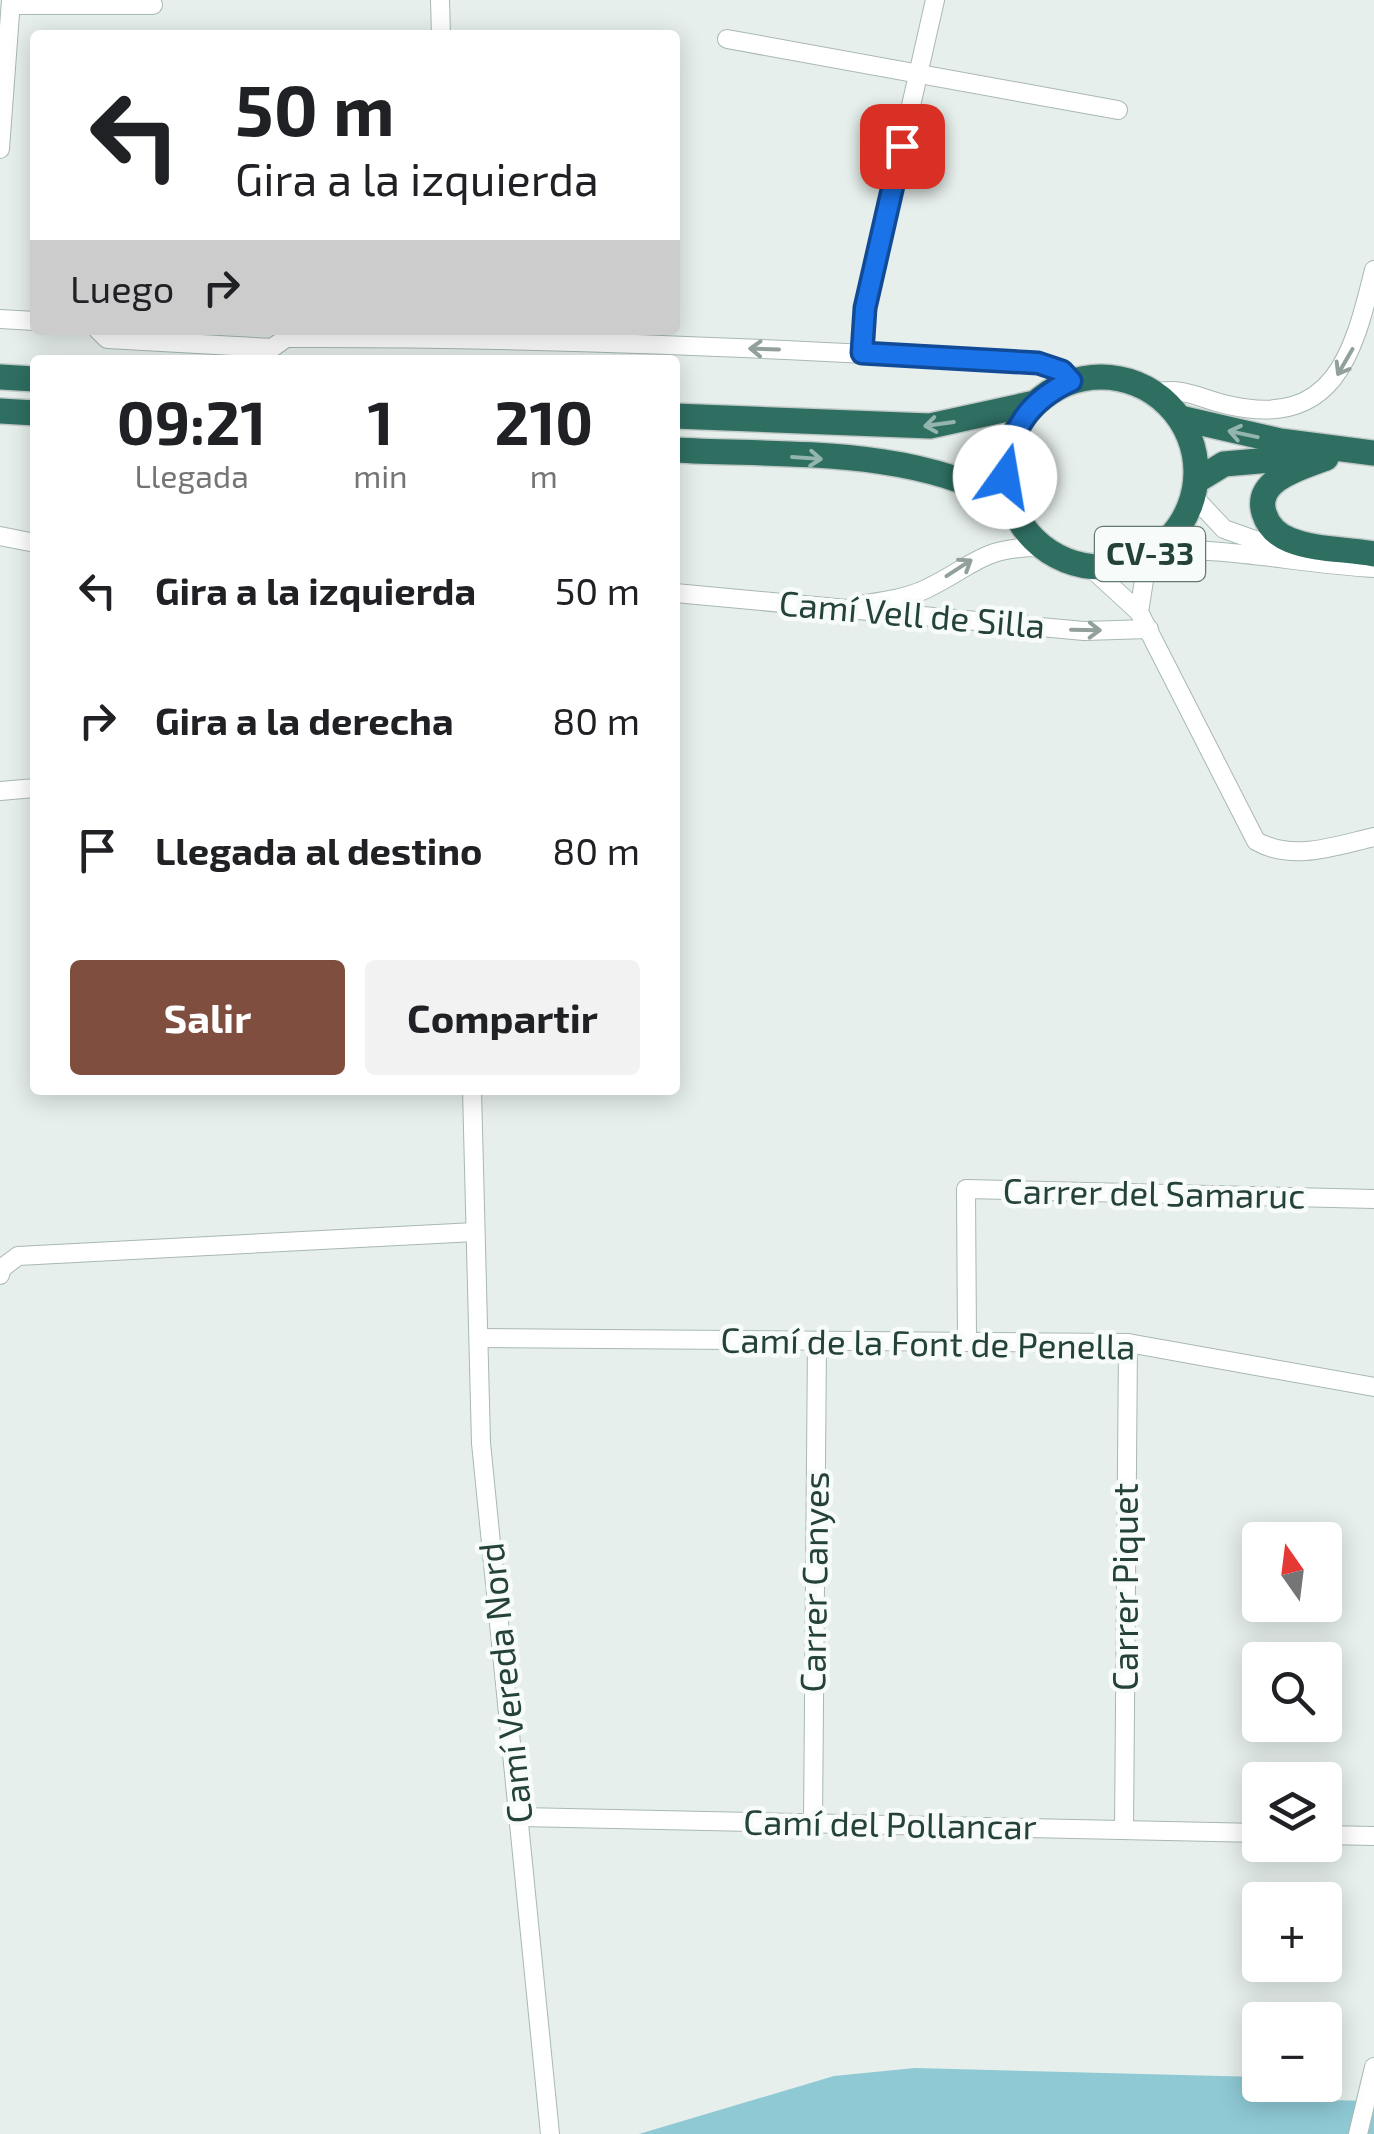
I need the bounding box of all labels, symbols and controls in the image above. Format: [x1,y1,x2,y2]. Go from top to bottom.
text: 50 m [235,66,395,150]
icon: left [70,70,200,200]
pin [860,104,945,189]
icon: arrive [875,119,930,174]
text: Gira a la izquierda [235,151,599,205]
icon: right [194,260,249,315]
text: Luego [70,265,174,311]
one-way arrow [749,339,781,358]
one-way arrow [1335,347,1355,376]
text: 09:21 [117,385,266,457]
text: 1 [367,385,393,457]
text: 210 [495,385,593,457]
one-way arrow [924,415,956,434]
one-way arrow [1228,423,1260,442]
position arrow [953,425,1057,529]
one-way arrow [791,449,823,468]
text: Llegada [134,456,249,494]
text: min [353,456,408,494]
text: m [530,456,558,494]
road number: CV-33 [1095,527,1205,581]
one-way arrow [944,557,972,578]
icon: left [70,563,125,618]
text: Gira a la izquierda [155,567,476,613]
text: 50 m [555,567,640,613]
street label: Camí Vell de Silla [777,580,1047,646]
one-way arrow [1069,620,1101,639]
icon: right [70,693,125,748]
text: Gira a la derecha [155,697,454,743]
text: 80 m [552,697,640,743]
icon: arrive [70,823,125,878]
text: Llegada al destino [155,827,483,873]
text: 80 m [552,827,640,873]
button: Salir [70,960,345,1075]
button: Compartir [365,960,640,1075]
street label: Carrer del Samaruc [1002,1168,1306,1216]
street label: Camí de la Font de Penella [720,1317,1136,1367]
street label: Carrer Canyes [790,1471,836,1693]
street label: Carrer Piquet [1103,1483,1145,1691]
north arrow [1242,1522,1342,1622]
map controls [1242,1522,1342,2102]
street label: Camí Vereda Nord [468,1541,540,1826]
button: search [1242,1642,1342,1742]
button: layers [1242,1762,1342,1862]
street label: Camí del Pollancar [743,1799,1037,1847]
button: + [1242,1882,1342,1982]
button: − [1242,2002,1342,2102]

